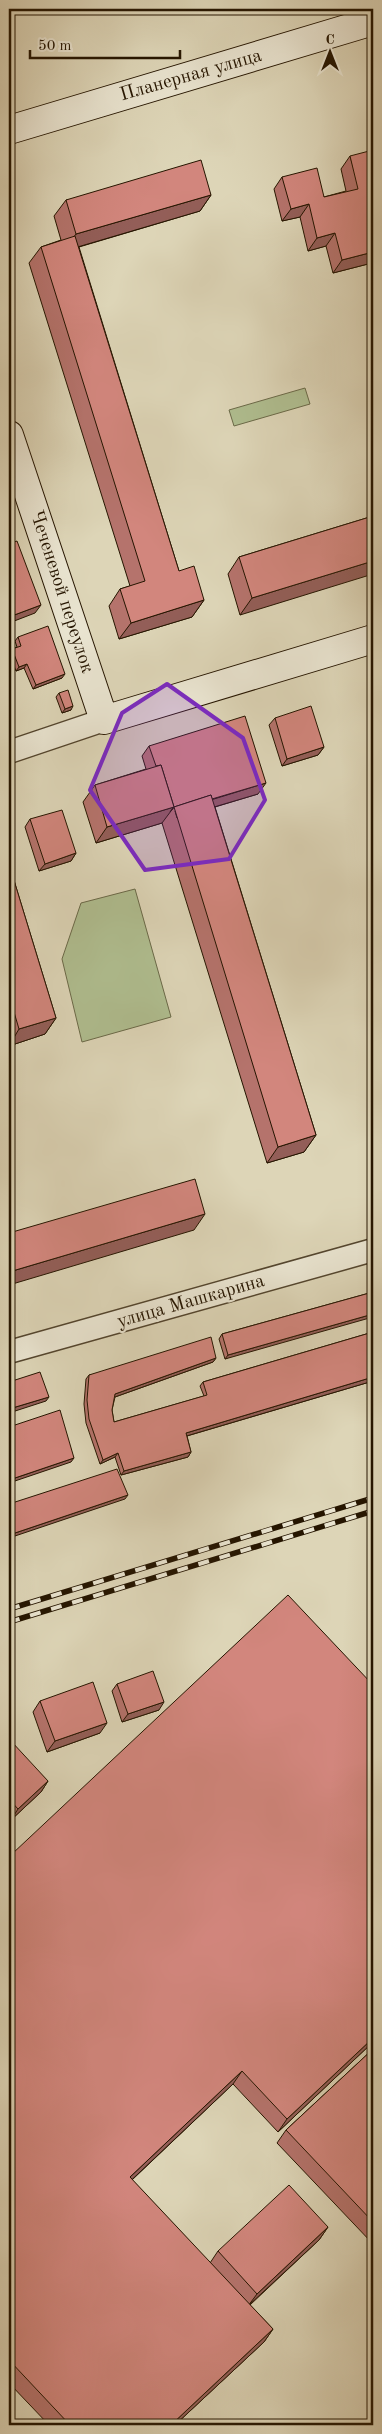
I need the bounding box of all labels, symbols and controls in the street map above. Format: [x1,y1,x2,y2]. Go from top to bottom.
scale bar [30,28,180,60]
north arrow [304,28,354,78]
text: С [325,33,335,47]
text: 50 m [38,39,72,54]
street label: Планерная улица [118,47,265,105]
street label: Чеченевой переулок [26,509,96,676]
street label: улица Машкарина [115,1272,267,1332]

